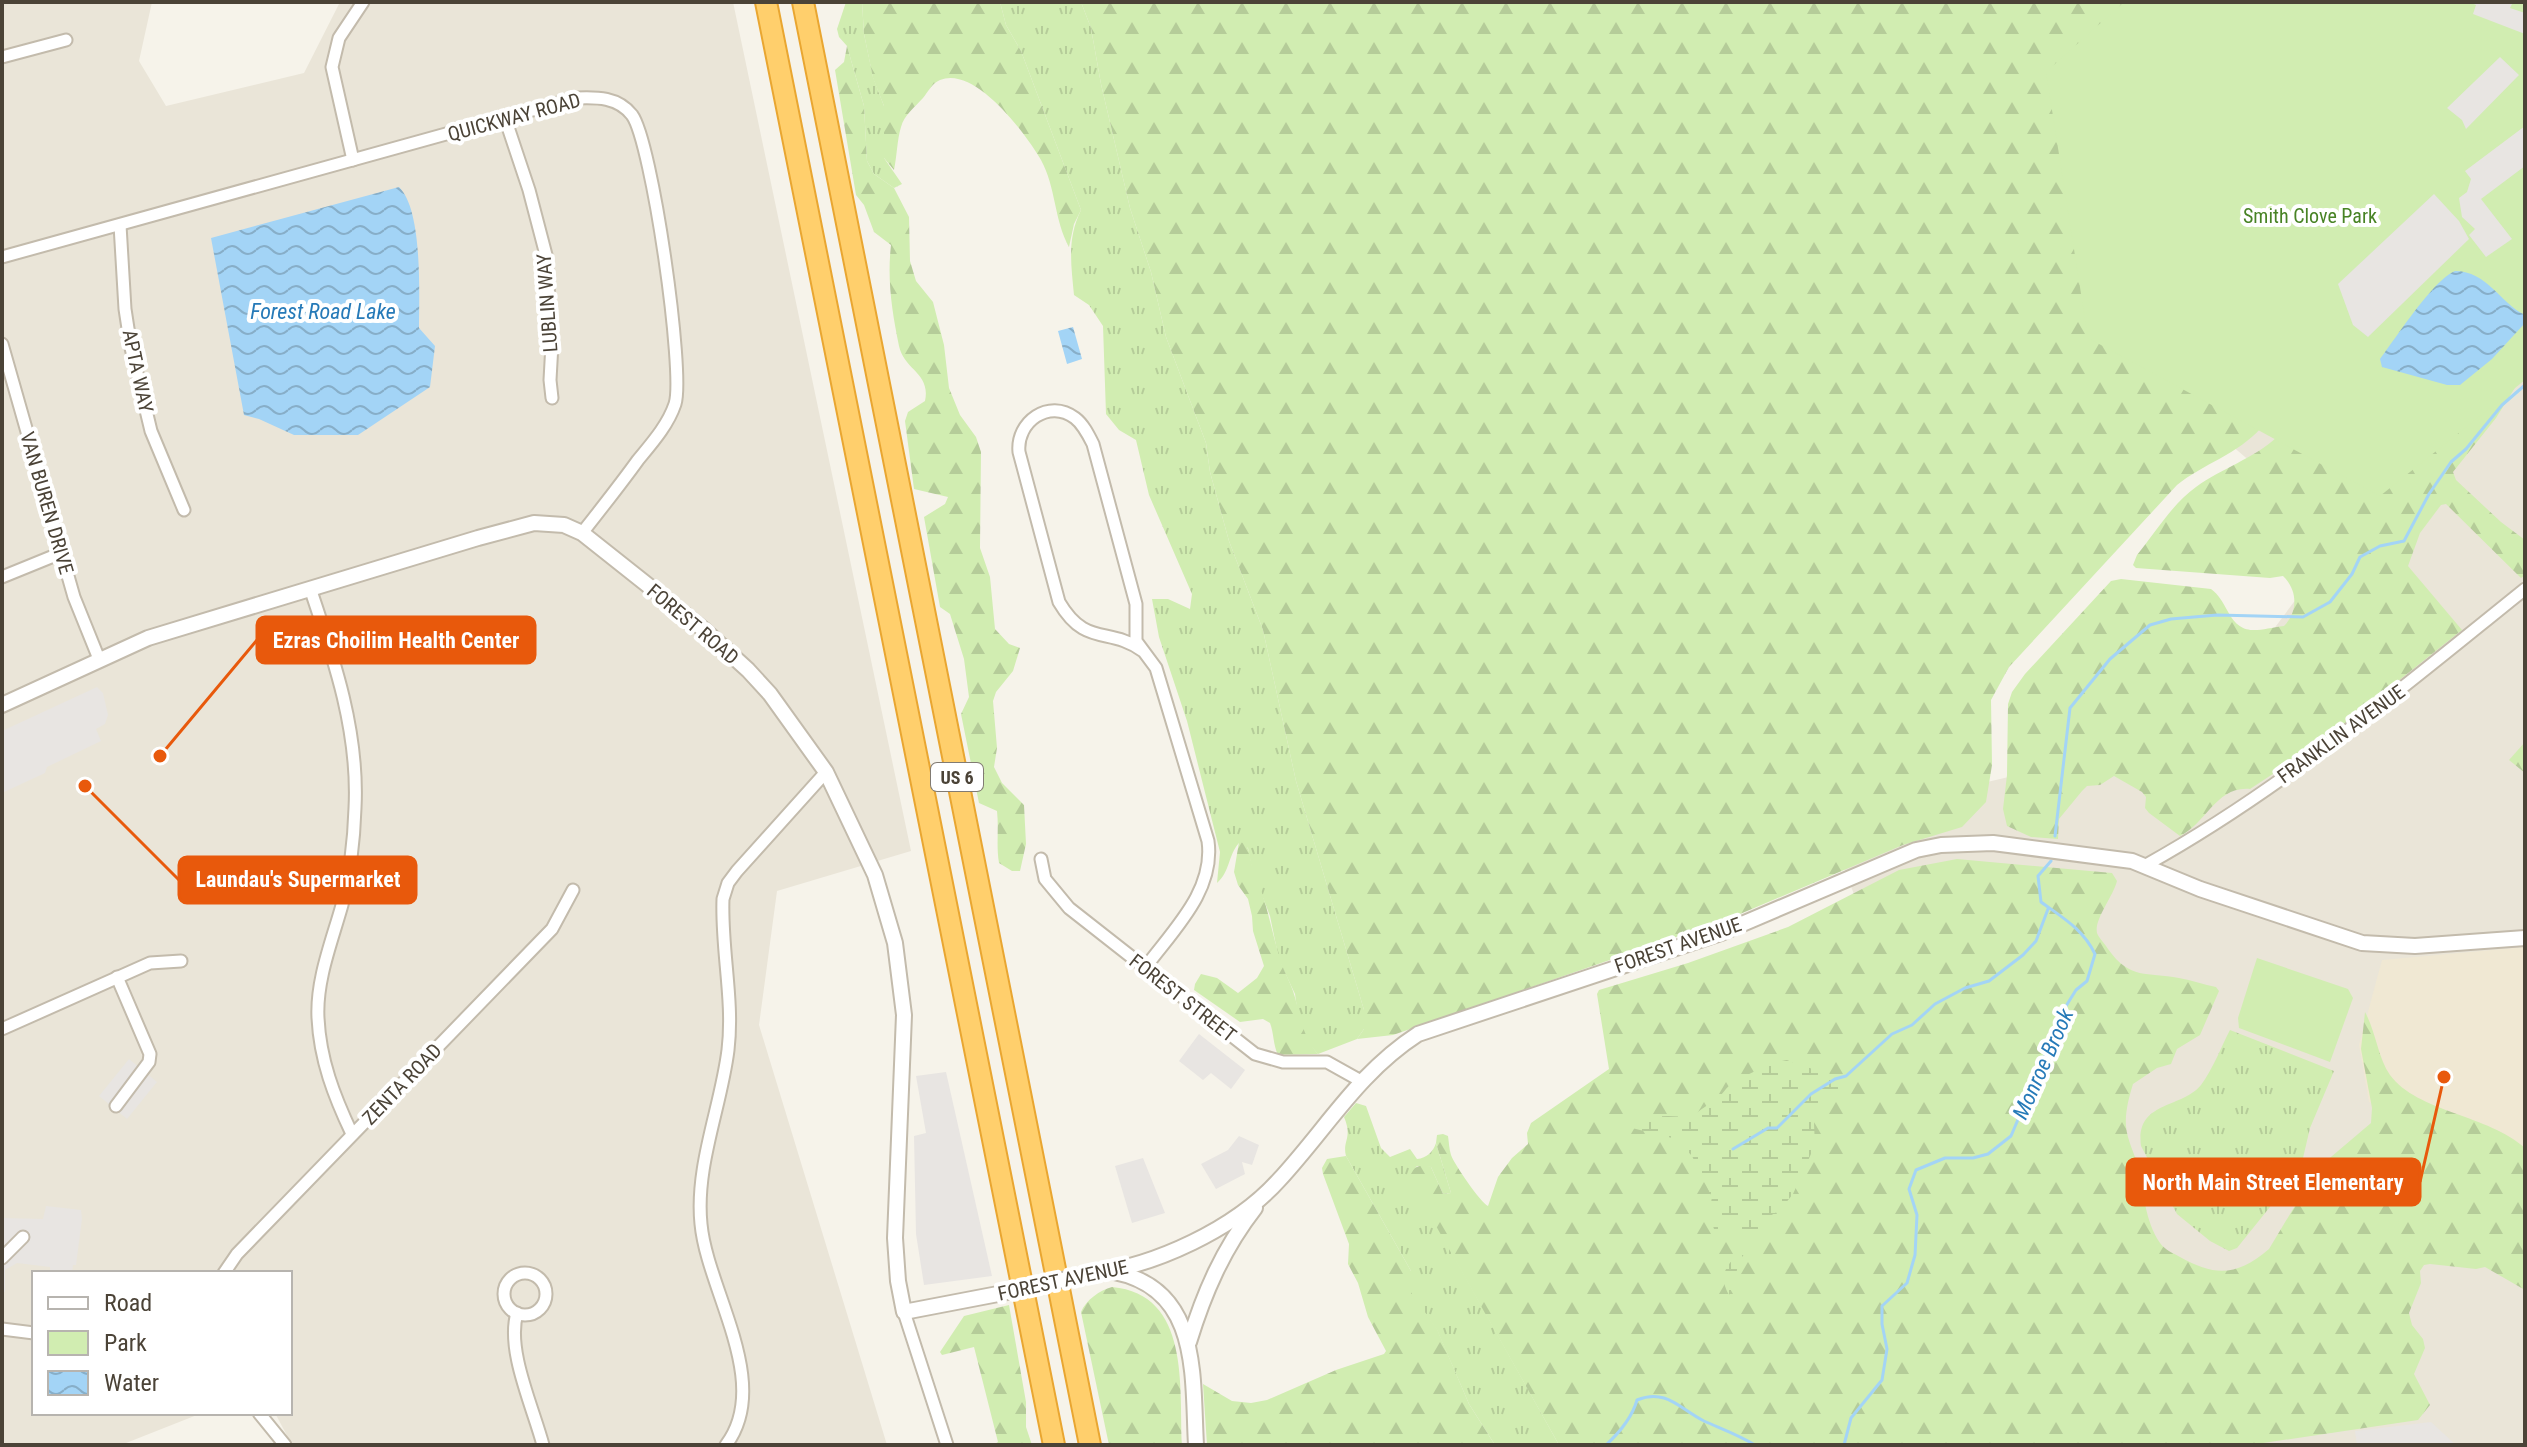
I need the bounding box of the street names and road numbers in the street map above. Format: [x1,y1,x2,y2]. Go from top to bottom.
street label: QUICKWAY ROAD [445,88,583,146]
street label: LUBLIN WAY [532,253,562,353]
street label: APTA WAY [117,327,159,415]
street label: VAN BUREN DRIVE [15,429,79,577]
street label: FOREST ROAD [642,579,744,669]
street label: FRANKLIN AVENUE [2272,680,2410,788]
road number: US 6 [931,763,983,791]
street label: FOREST AVENUE [1611,912,1745,978]
street label: FOREST STREET [1125,949,1241,1047]
street label: ZENTA ROAD [357,1038,447,1130]
street label: FOREST AVENUE [996,1254,1130,1306]

